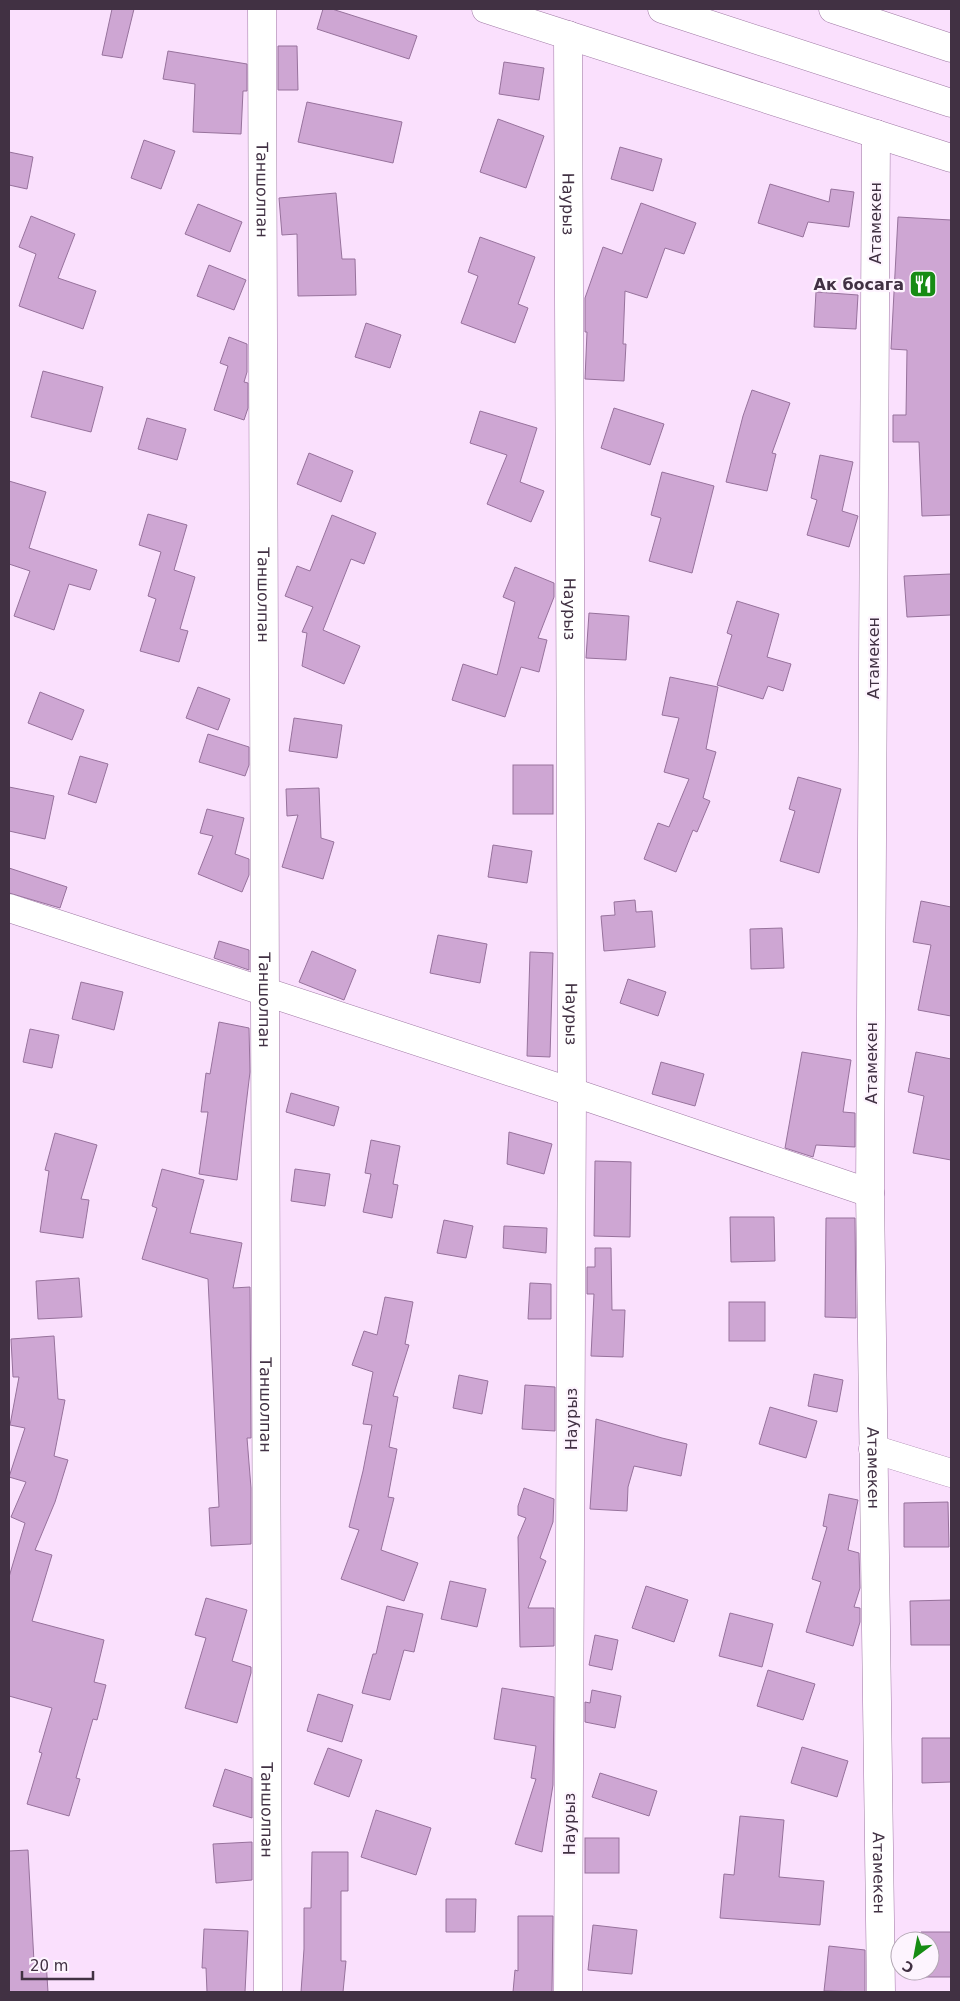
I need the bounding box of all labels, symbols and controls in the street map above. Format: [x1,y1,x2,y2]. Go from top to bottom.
street label: Таншолпан [252,141,272,238]
street label: Наурыз [559,173,578,235]
street label: Атамекен [866,182,885,264]
restaurant icon: Ак босага [908,269,938,299]
place label: Ак босага [814,275,904,294]
street label: Таншолпан [254,546,273,643]
street label: Наурыз [560,578,579,640]
street label: Атамекен [864,617,883,699]
street label: Таншолпан [255,951,274,1048]
street label: Наурыз [562,983,581,1045]
street label: Атамекен [862,1022,881,1104]
street label: Таншолпан [256,1356,275,1453]
street label: Наурыз [562,1388,581,1450]
street label: Атамекен [863,1427,883,1509]
street label: Таншолпан [257,1761,277,1858]
street label: Наурыз [560,1793,579,1855]
street label: Атамекен [869,1832,889,1914]
north arrow [890,1931,940,1981]
scale bar [22,1948,94,1980]
text: 20 m [30,1957,68,1975]
text: С [900,1958,917,1977]

